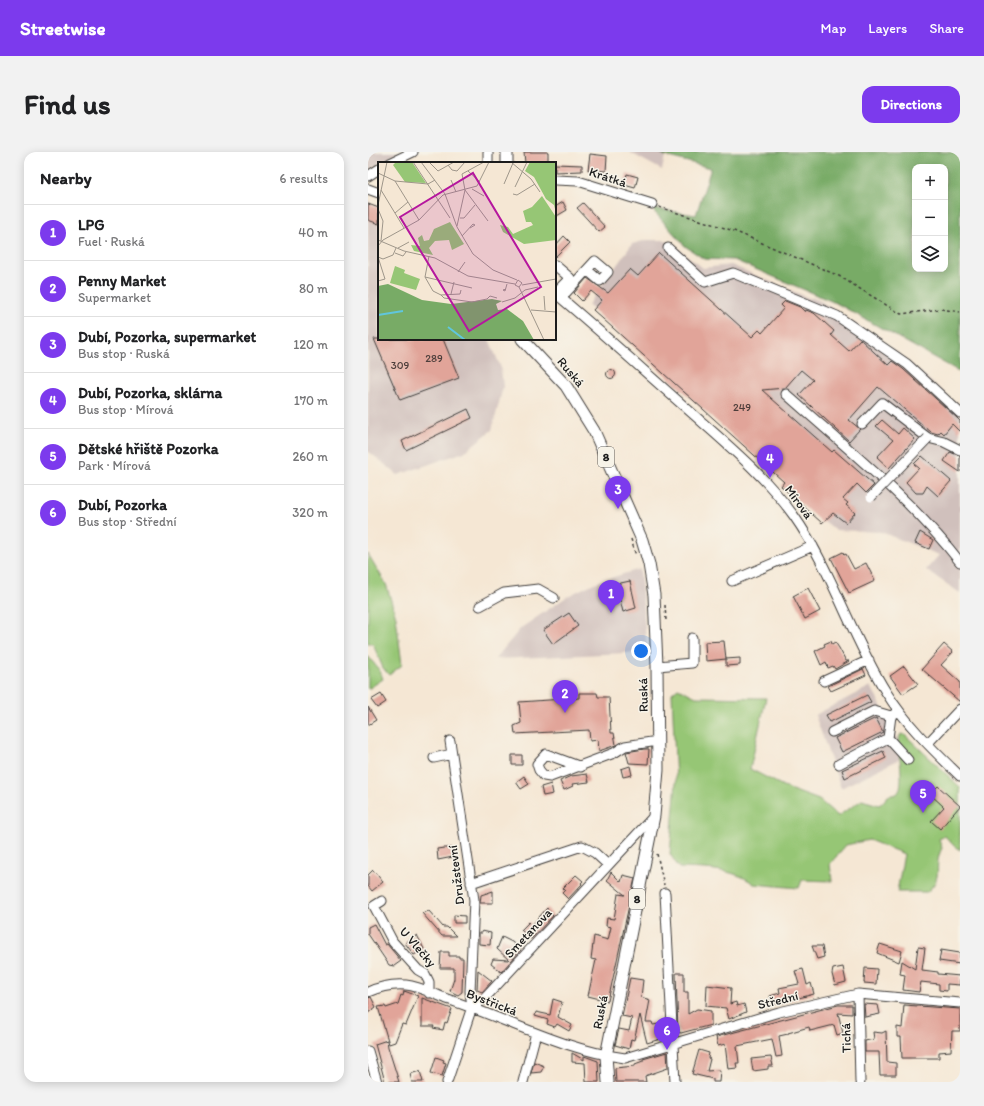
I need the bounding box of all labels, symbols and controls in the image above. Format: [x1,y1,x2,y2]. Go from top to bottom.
text: Streetwise [20,17,106,40]
text: Map [821,20,846,37]
text: Layers [868,20,907,37]
text: Share [929,20,964,37]
button: Directions [862,86,960,123]
text: Find us [24,87,111,121]
inset map [378,162,556,340]
street label: Krátká [587,164,629,190]
map controls [912,164,948,272]
button: + [912,164,948,200]
text: Nearby [40,168,92,188]
text: 6 results [280,171,328,186]
button: − [912,200,948,236]
text: LPG [78,216,105,234]
text: 1 [50,225,56,240]
text: 40 m [298,225,328,240]
text: Fuel · Ruská [78,234,145,249]
button: layers [912,236,948,272]
text: Penny Market [78,272,166,290]
text: 2 [50,281,56,296]
text: 80 m [299,281,328,296]
text: Supermarket [78,290,151,305]
text: Dubí, Pozorka, supermarket [78,328,256,346]
text: 3 [49,337,57,352]
text: 120 m [293,337,328,352]
text: Bus stop · Ruská [78,346,170,361]
house number: 289 [425,352,443,365]
street label: Ruská [554,354,588,390]
house number: 309 [391,359,410,372]
text: Dubí, Pozorka, sklárna [78,384,222,402]
text: 4 [49,393,57,408]
text: 170 m [294,393,328,408]
house number: 249 [733,401,751,414]
text: Bus stop · Mírová [78,402,174,417]
text: Dětské hřiště Pozorka [78,440,219,458]
pin: 4 [757,445,783,478]
road number: 8 [598,447,614,467]
text: 5 [50,449,56,464]
text: 260 m [292,449,328,464]
text: Park · Mírová [78,458,151,473]
pin: 3 [605,476,631,509]
street label: Mírová [782,482,816,522]
text: Dubí, Pozorka [78,496,167,514]
text: 6 [50,505,56,520]
text: 320 m [292,505,328,520]
text: Bus stop · Střední [78,514,177,529]
pin: 1 [598,580,624,613]
your location [631,641,651,661]
street label: Ruská [635,678,651,712]
pin: 2 [552,680,578,713]
pin: 5 [910,780,936,813]
street label: Družstevní [445,844,467,906]
road number: 8 [629,889,645,909]
street label: Smetanova [501,905,555,961]
street label: U Vlečky [397,924,439,970]
street label: Bystřická [465,985,520,1019]
street label: Střední [756,988,800,1012]
street label: Ruská [589,994,611,1030]
pin: 6 [654,1017,680,1050]
street label: Tichá [838,1023,854,1053]

